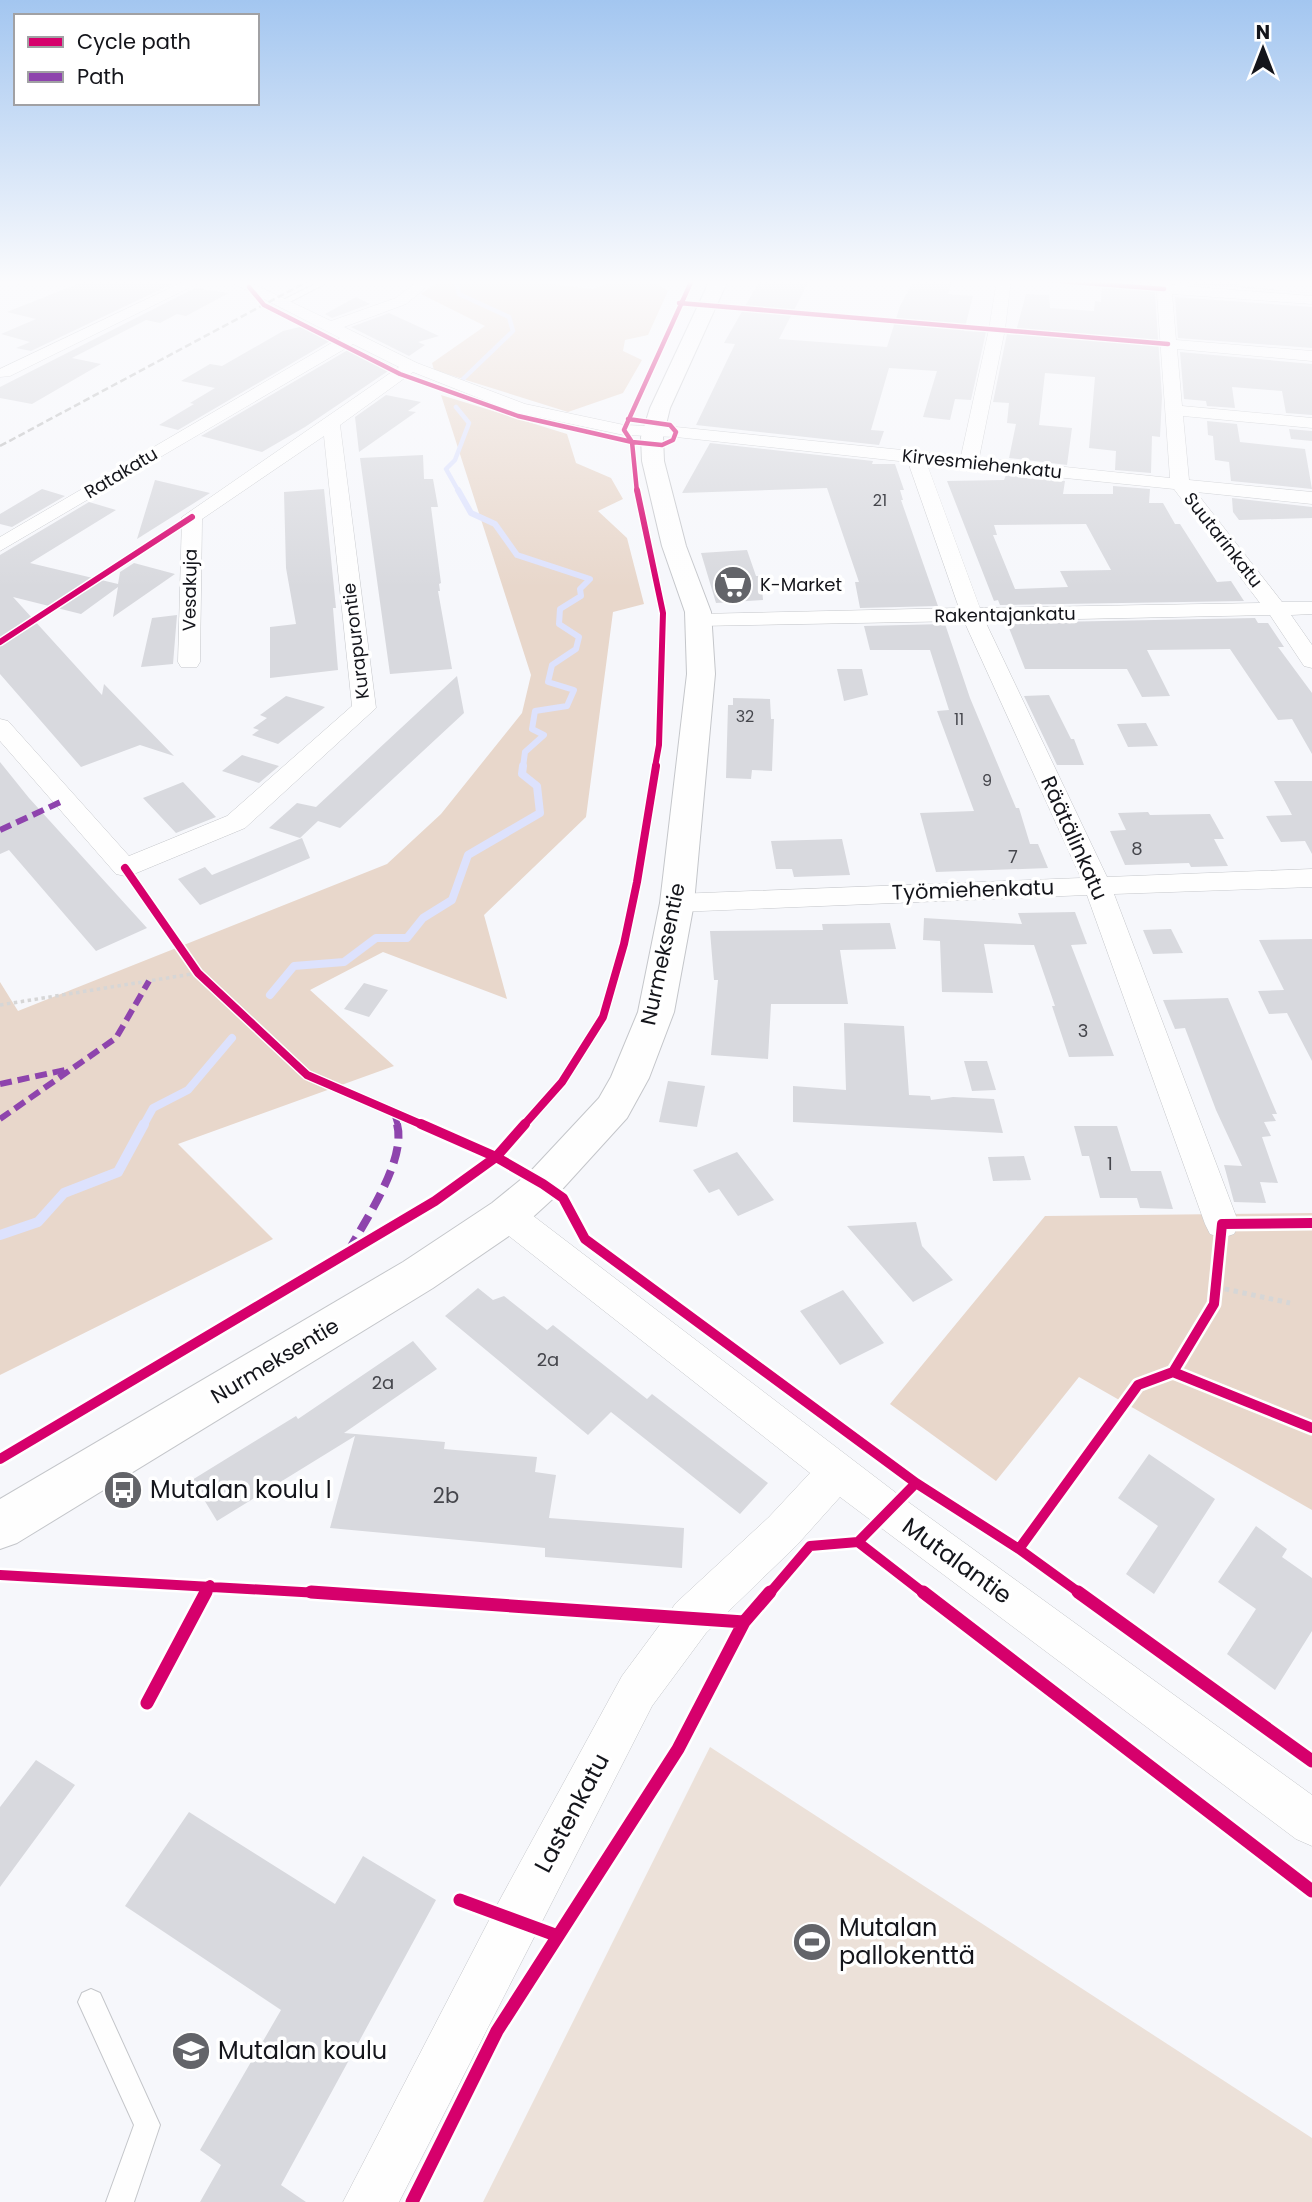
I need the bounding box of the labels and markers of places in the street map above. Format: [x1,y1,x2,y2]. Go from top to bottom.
supermarket icon: K-Market [712,564,754,606]
place label: K-Market [760,572,842,597]
bus stop icon: Mutalan koulu I [102,1469,144,1511]
place label: Mutalan koulu I [150,1473,332,1506]
place label: Mutalan pallokenttä [839,1911,975,1972]
sports icon: Mutalan pallokenttä [791,1921,833,1963]
school or university icon: Mutalan koulu [170,2030,212,2072]
place label: Mutalan koulu [218,2034,387,2067]

